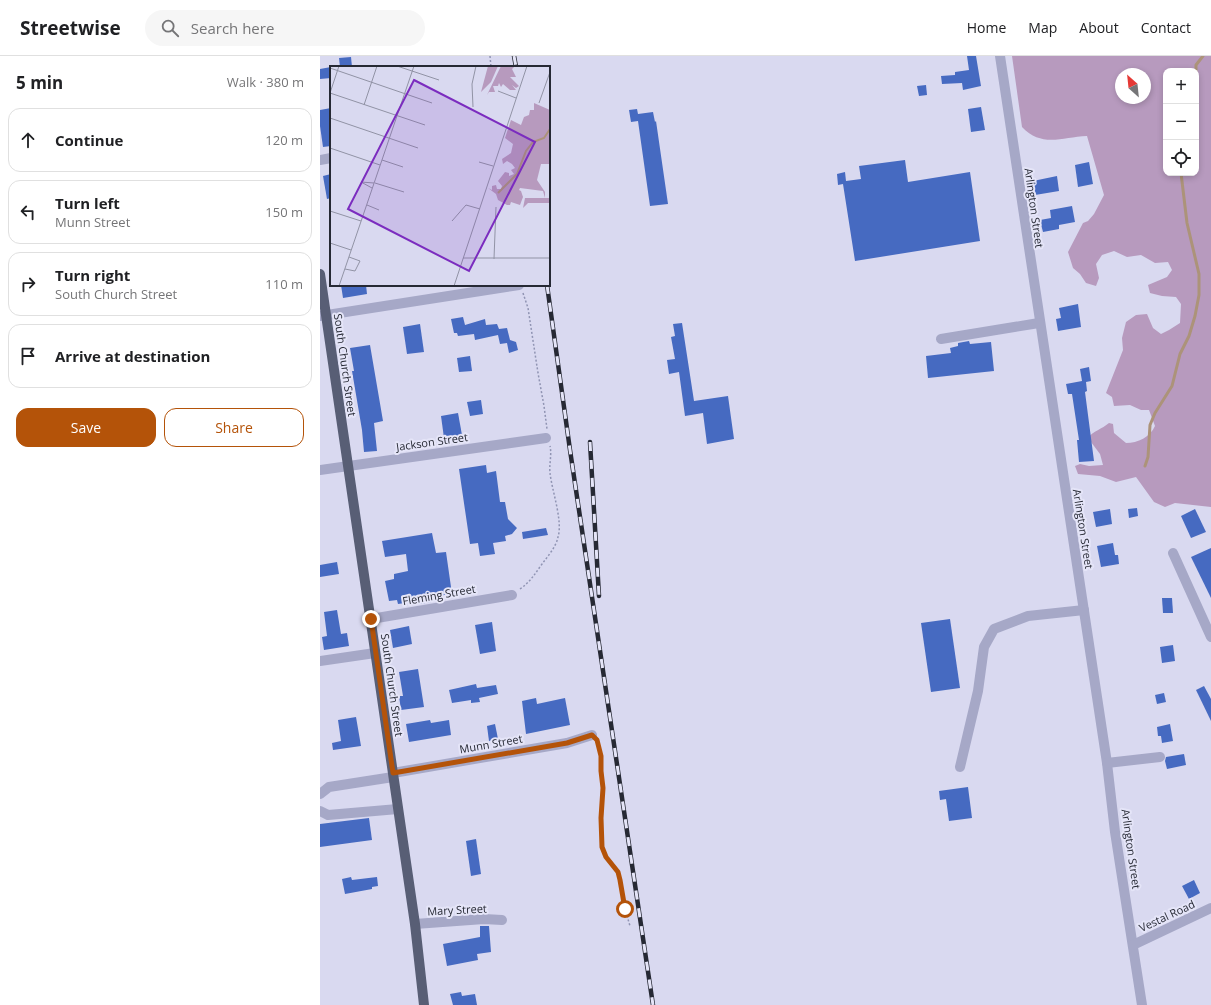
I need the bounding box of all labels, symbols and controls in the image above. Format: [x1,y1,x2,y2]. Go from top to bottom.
search box [145,10,425,46]
text: Streetwise [20,15,121,41]
icon: search [159,17,181,39]
text: Search here [191,18,274,38]
text: Home [967,18,1006,37]
text: Map [1028,18,1057,37]
text: About [1079,18,1119,37]
text: Contact [1141,18,1191,37]
inset map [330,66,550,286]
north arrow [1115,68,1151,104]
map controls [1163,68,1199,176]
button: + [1163,68,1199,104]
text: 5 min [16,71,63,94]
text: Walk · 380 m [227,73,304,91]
button: − [1163,104,1199,140]
icon: ahead [17,129,39,151]
text: Continue [55,130,123,150]
text: 120 m [265,131,303,149]
button: locate [1163,140,1199,176]
street label: Arlington Street [1021,167,1048,249]
text: Turn left [55,193,120,213]
icon: left [17,201,39,223]
text: 150 m [265,203,303,221]
text: Munn Street [55,213,130,231]
text: Turn right [55,265,130,285]
icon: right [17,273,39,295]
text: 110 m [265,275,303,293]
text: South Church Street [55,285,177,303]
street label: South Church Street [331,313,360,417]
icon: arrive [17,345,39,367]
text: Arrive at destination [55,346,210,366]
button: Save [16,408,156,447]
button: Share [164,408,304,447]
street label: Jackson Street [394,429,469,454]
street label: Arlington Street [1070,488,1097,570]
street label: Fleming Street [401,581,477,608]
route end [362,610,380,628]
street label: South Church Street [378,633,407,737]
street label: Munn Street [458,731,524,756]
street label: Arlington Street [1118,808,1145,890]
street label: Vestal Road [1136,896,1197,935]
street label: Mary Street [427,900,487,919]
route start [616,900,634,918]

